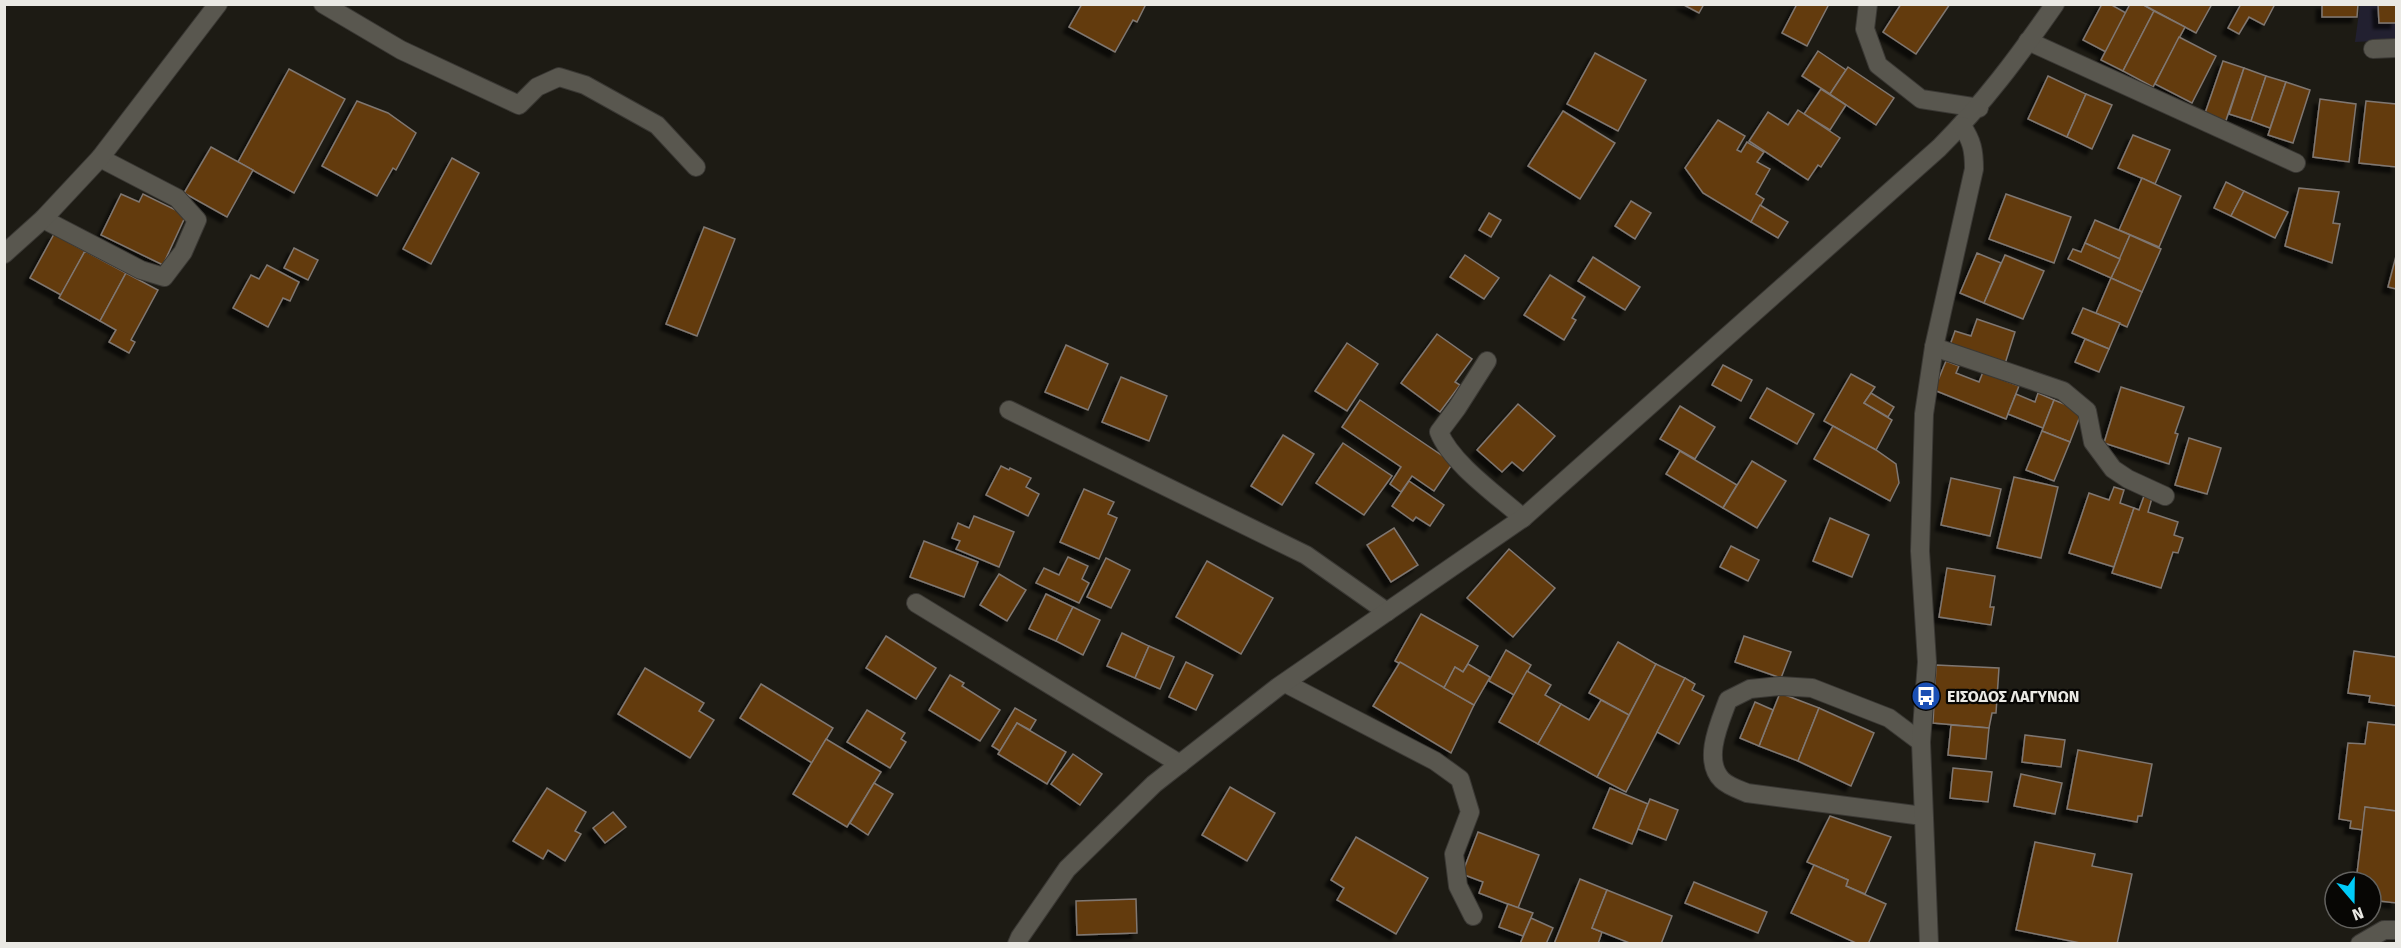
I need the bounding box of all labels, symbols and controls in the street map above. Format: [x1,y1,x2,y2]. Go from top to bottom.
bus stop icon: ΕΙΣΟΔΟΣ ΛΑΓΥΝΩΝ [1910,680,1942,712]
place label: ΕΙΣΟΔΟΣ ΛΑΓΥΝΩΝ [1947,687,2079,706]
north arrow [2323,870,2383,930]
text: N [2350,903,2366,924]

